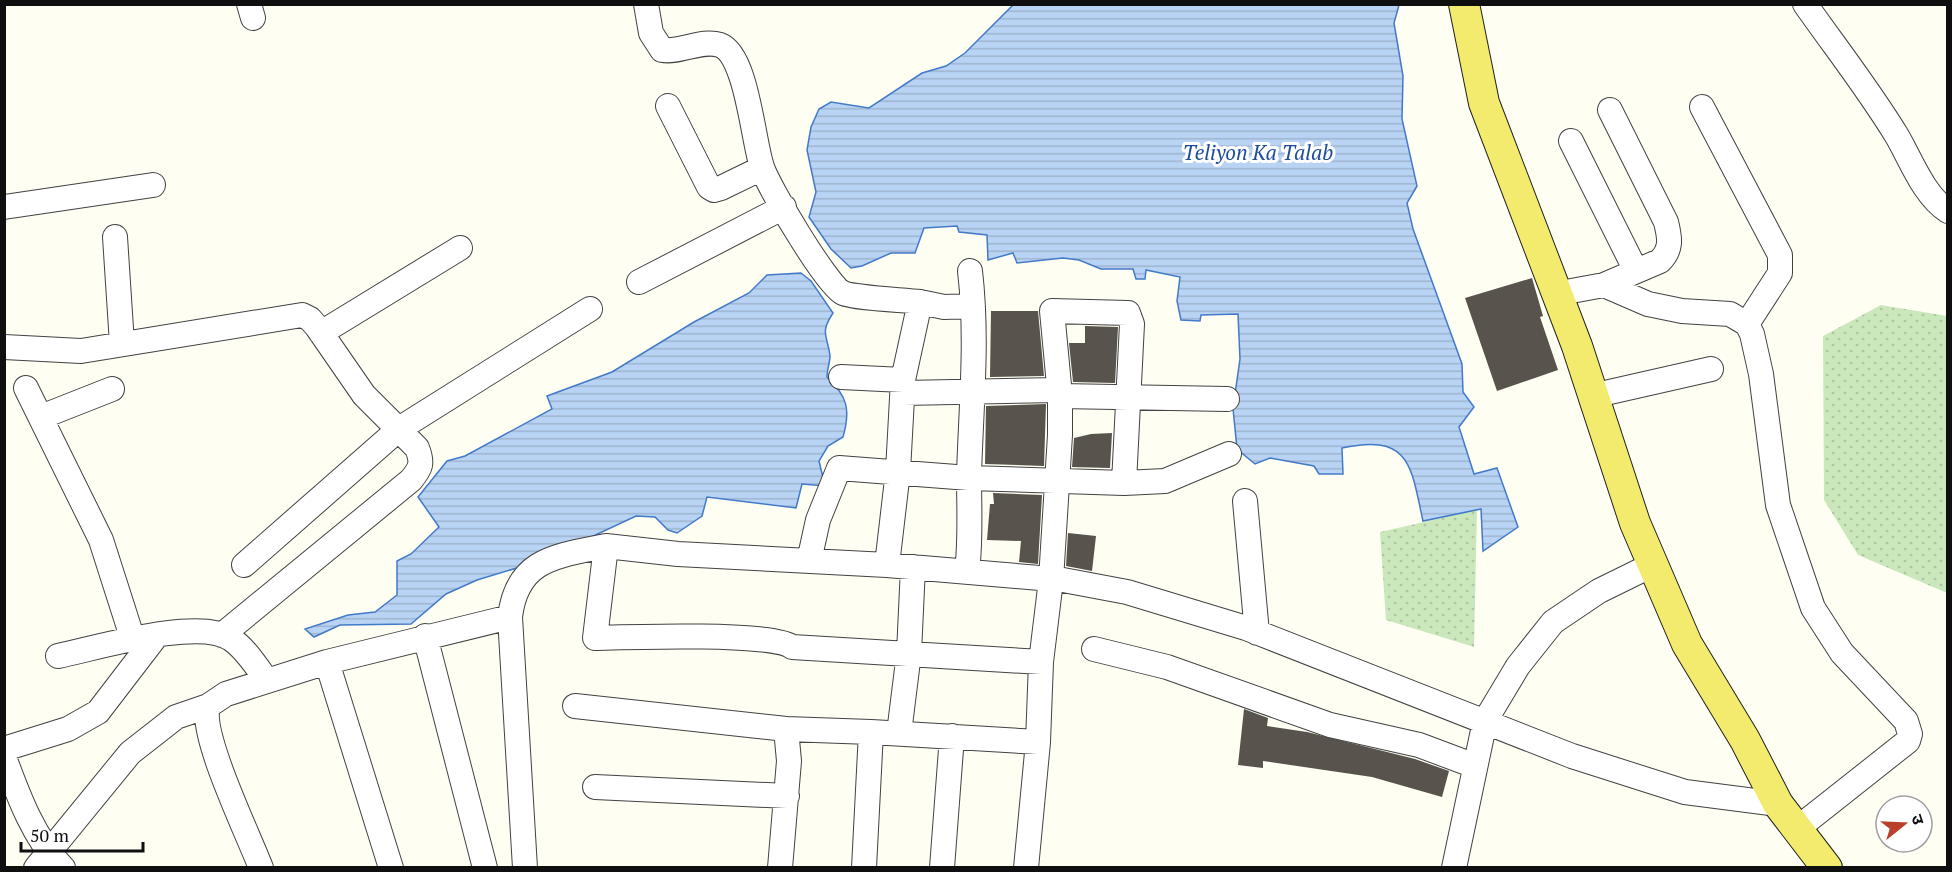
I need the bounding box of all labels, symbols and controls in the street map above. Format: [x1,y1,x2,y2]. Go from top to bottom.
water label: Teliyon Ka Talab [1183,138,1333,166]
north arrow [1874,794,1934,854]
text: उ [1906,812,1930,828]
scale bar [21,815,142,853]
text: 50 m [30,823,70,847]

